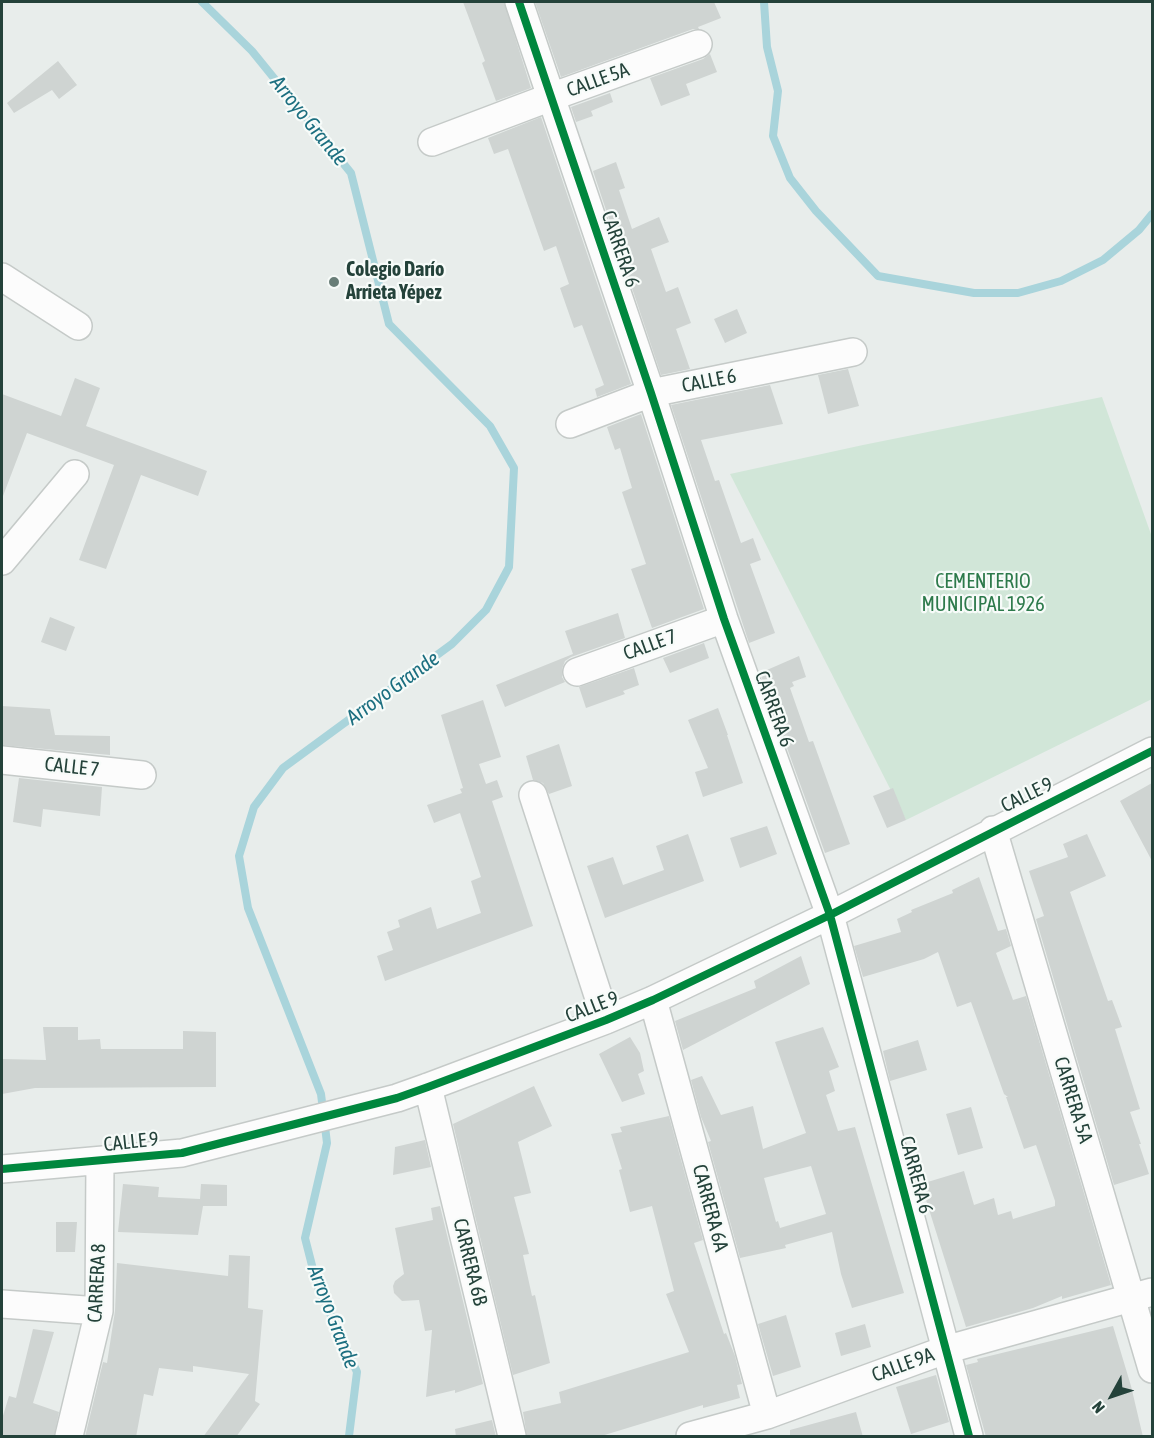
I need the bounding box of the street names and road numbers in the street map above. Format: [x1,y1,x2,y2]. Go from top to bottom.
street label: CALLE 5A [563,58,633,102]
street label: CARRERA 6 [596,208,644,290]
street label: CALLE 6 [680,364,738,398]
street label: CALLE 7 [620,624,680,666]
street label: CARRERA 6 [749,668,799,750]
street label: CALLE 7 [43,752,101,782]
street label: CALLE 9 [997,772,1057,818]
street label: CALLE 9 [562,986,622,1028]
street label: CARRERA 5A [1049,1054,1097,1146]
street label: CALLE 9 [102,1127,160,1157]
street label: CARRERA 6 [894,1134,938,1216]
street label: CARRERA 6A [687,1162,733,1254]
street label: CARRERA 6B [448,1216,492,1308]
street label: CARRERA 8 [83,1243,111,1323]
street label: CALLE 9A [868,1343,938,1387]

